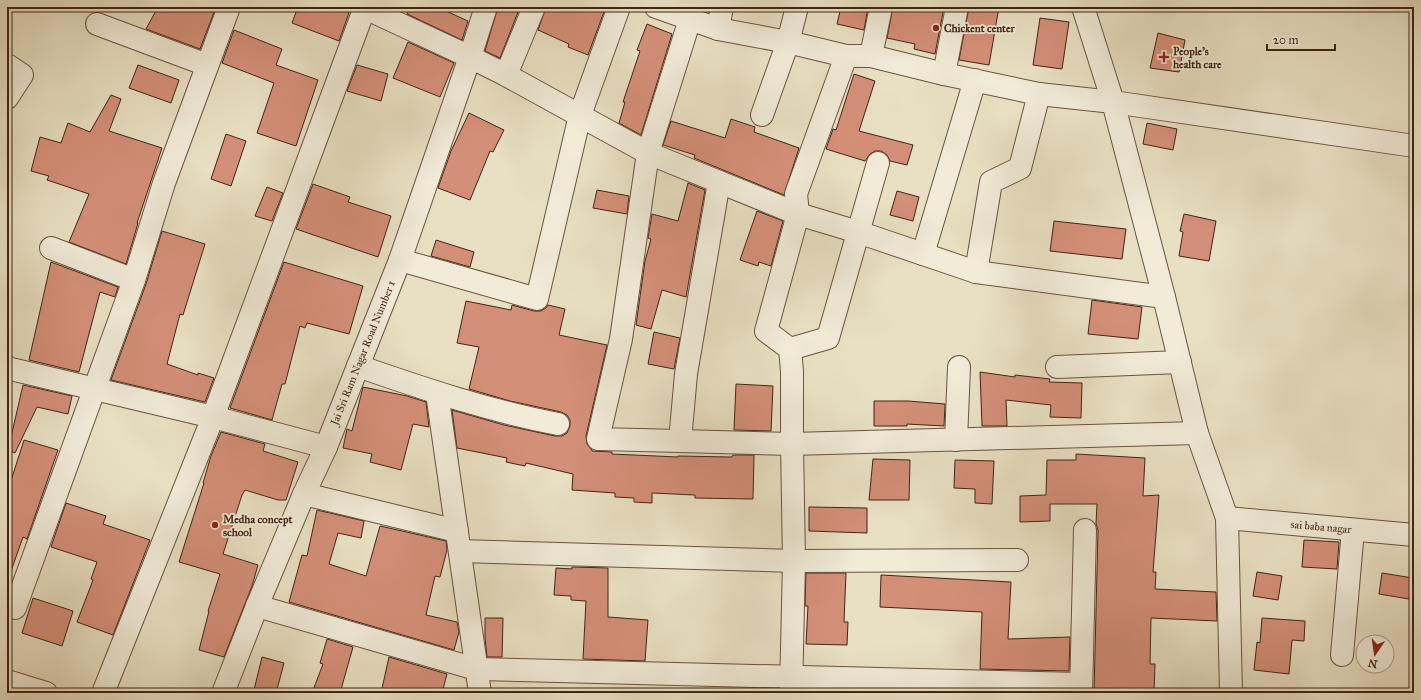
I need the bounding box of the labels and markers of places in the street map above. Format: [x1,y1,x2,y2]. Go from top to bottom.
place label: Chickent center [944,22,1016,35]
marker: Chickent center [931,23,941,33]
place label: People's health care [1172,45,1222,71]
marker: People's health care [1158,51,1170,63]
place label: Medha concept school [223,513,292,539]
marker: Medha concept school [210,520,220,530]

